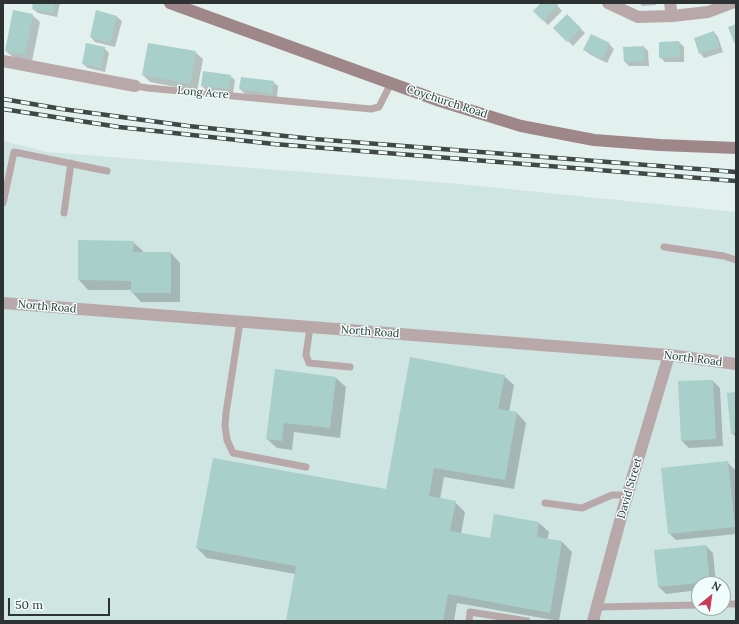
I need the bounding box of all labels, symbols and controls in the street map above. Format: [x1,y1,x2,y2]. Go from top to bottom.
street label: Coychurch Road [405,83,489,121]
street label: Long Acre [177,84,229,102]
street label: North Road [17,298,77,316]
street label: North Road [340,323,400,341]
street label: North Road [663,349,723,369]
street label: David Street [615,456,645,520]
north arrow [691,576,731,616]
text: N [709,578,723,595]
scale bar [10,590,112,616]
text: 50 m [15,597,43,612]

